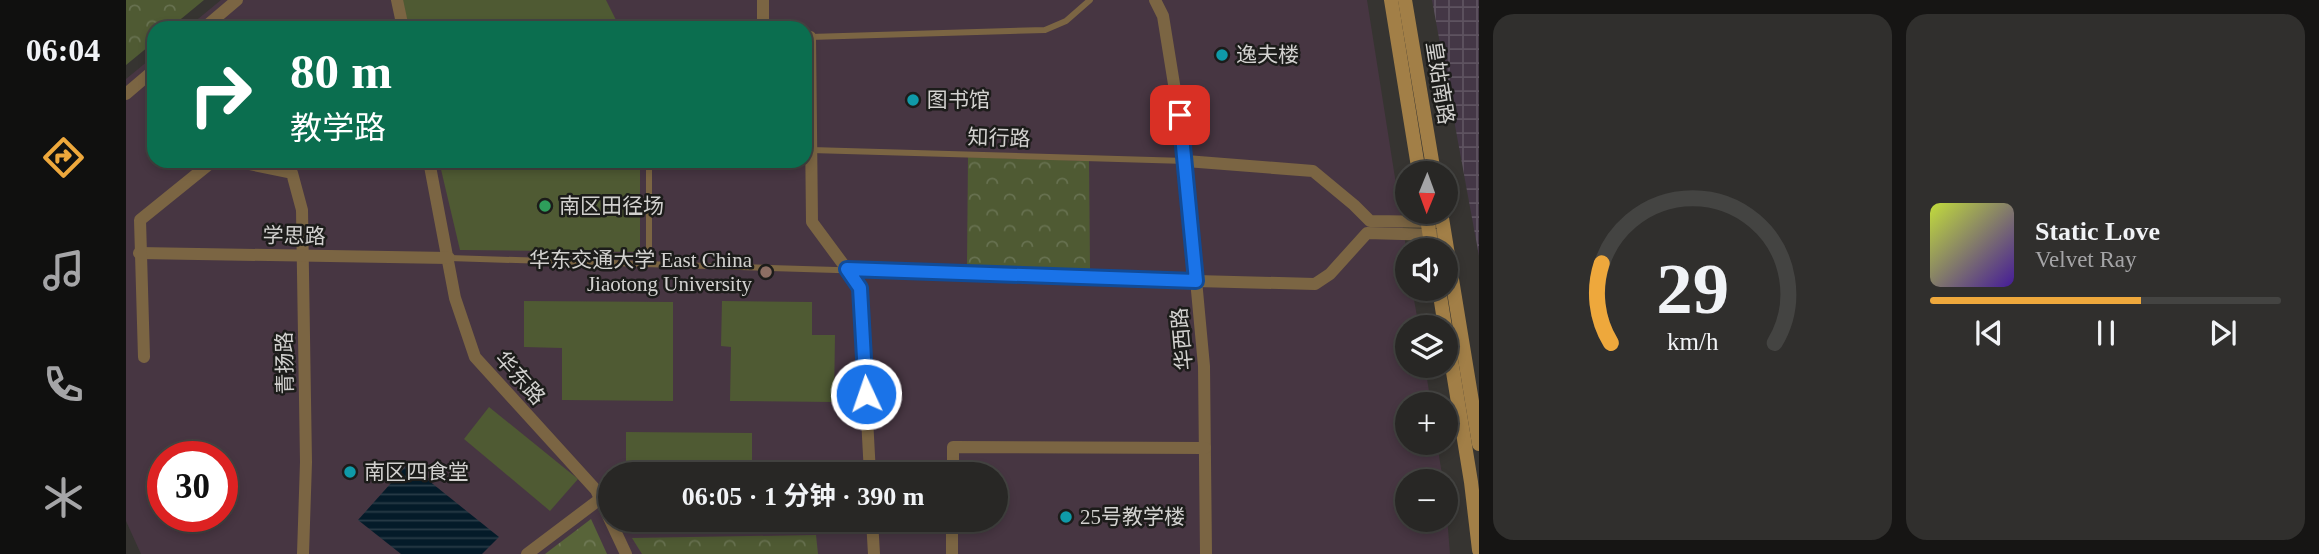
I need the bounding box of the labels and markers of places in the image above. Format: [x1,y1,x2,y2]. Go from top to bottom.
place label: 逸夫楼 [1236,43,1299,67]
marker: 逸夫楼 [1214,47,1230,63]
pin [1150,85,1210,145]
place label: 图书馆 [927,88,990,112]
marker: 图书馆 [905,92,921,108]
place label: 南区田径场 [559,194,664,218]
marker: 南区田径场 [537,198,553,214]
place label: 华东交通大学 East China Jiaotong University [529,248,753,296]
marker: 华东交通大学 East China Jiaotong University [758,264,774,280]
place label: 南区四食堂 [364,460,469,484]
marker: 南区四食堂 [342,464,358,480]
place label: 25号教学楼 [1080,505,1185,529]
marker: 25号教学楼 [1058,509,1074,525]

